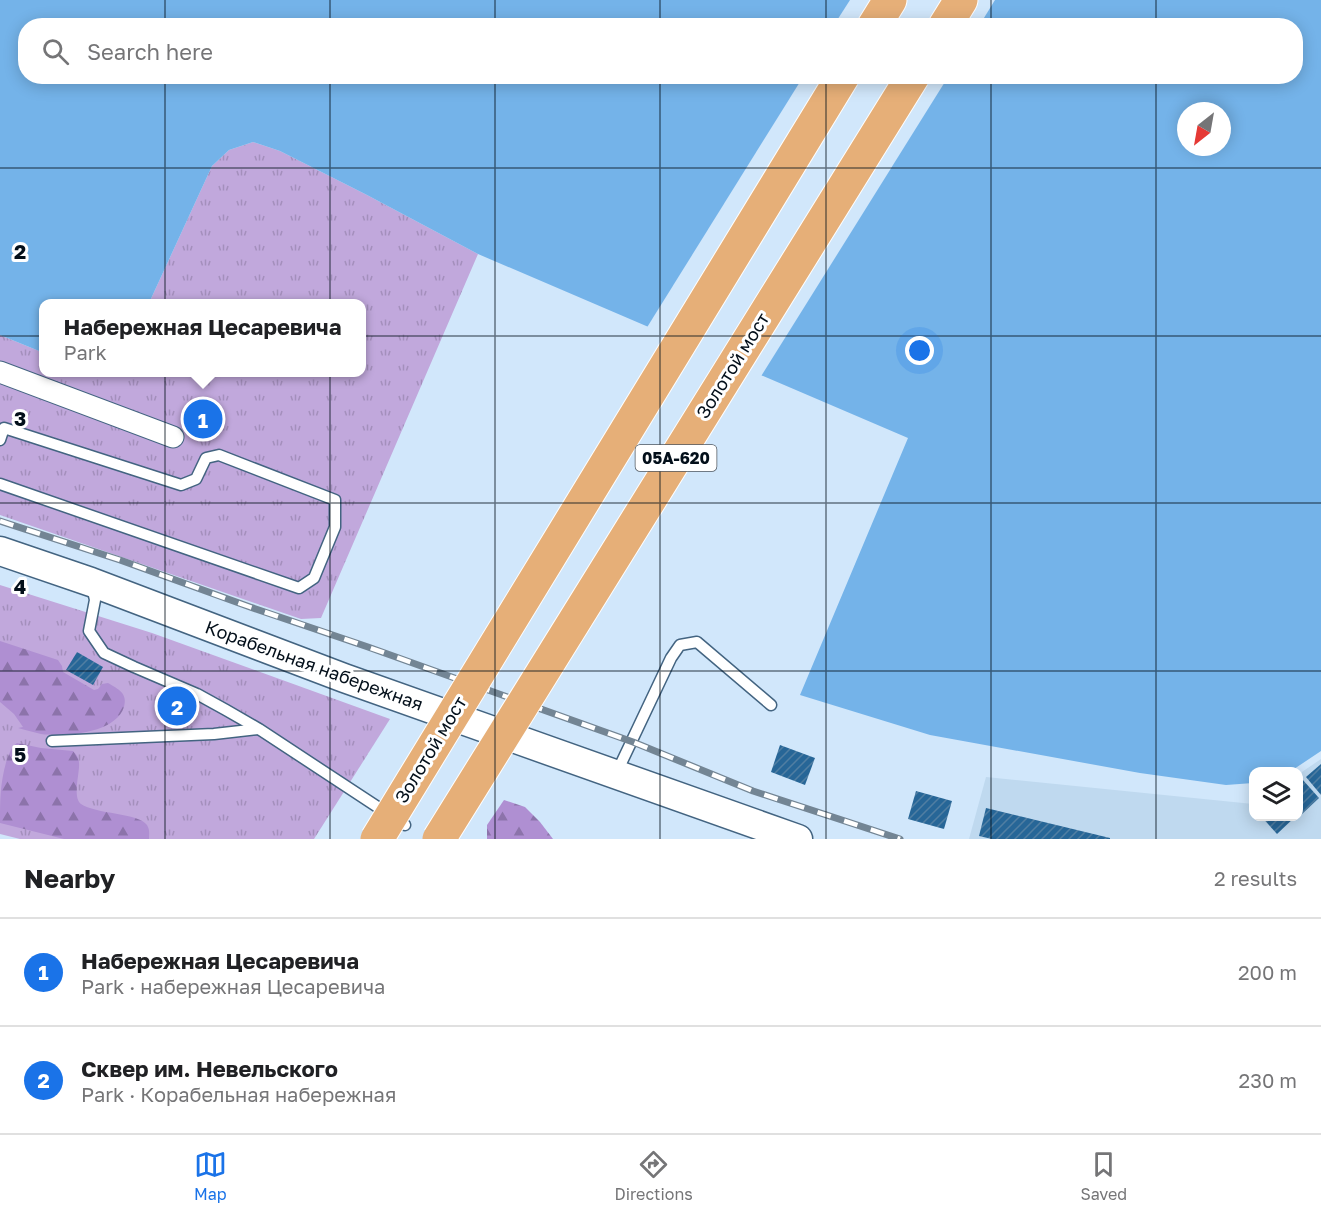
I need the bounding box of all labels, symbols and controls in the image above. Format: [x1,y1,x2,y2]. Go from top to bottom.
search box [18,18,1303,84]
icon: search [39,35,72,68]
text: Search here [87,38,213,65]
north arrow [1177,102,1231,156]
text: 2 [14,239,26,263]
popup [39,299,366,377]
street label: Золотой мост [691,308,774,422]
text: Набережная Цесаревича [63,313,342,340]
your location [905,336,934,365]
text: Park [63,340,107,364]
pin: 1 [184,396,222,442]
text: 3 [14,406,26,430]
road number: 05А-620 [636,445,716,471]
text: 4 [14,574,26,598]
street label: Корабельная набережная [202,615,426,715]
pin: 2 [158,684,196,728]
street label: Золотой мост [390,692,471,807]
text: 5 [14,742,26,766]
map controls [1249,767,1303,821]
button: layers [1249,767,1303,821]
text: Nearby [24,863,115,894]
text: 2 results [1214,866,1297,890]
text: Набережная Цесаревича [81,947,359,974]
text: 1 [38,960,49,984]
text: 200 m [1238,960,1297,984]
text: Park · набережная Цесаревича [81,974,385,998]
text: Сквер им. Невельского [81,1055,338,1082]
text: 2 [37,1068,50,1092]
text: 230 m [1239,1068,1297,1092]
text: Park · Корабельная набережная [81,1082,396,1106]
tab: Map [194,1148,227,1204]
tab: Directions [615,1148,693,1204]
tab: Saved [1080,1148,1127,1204]

